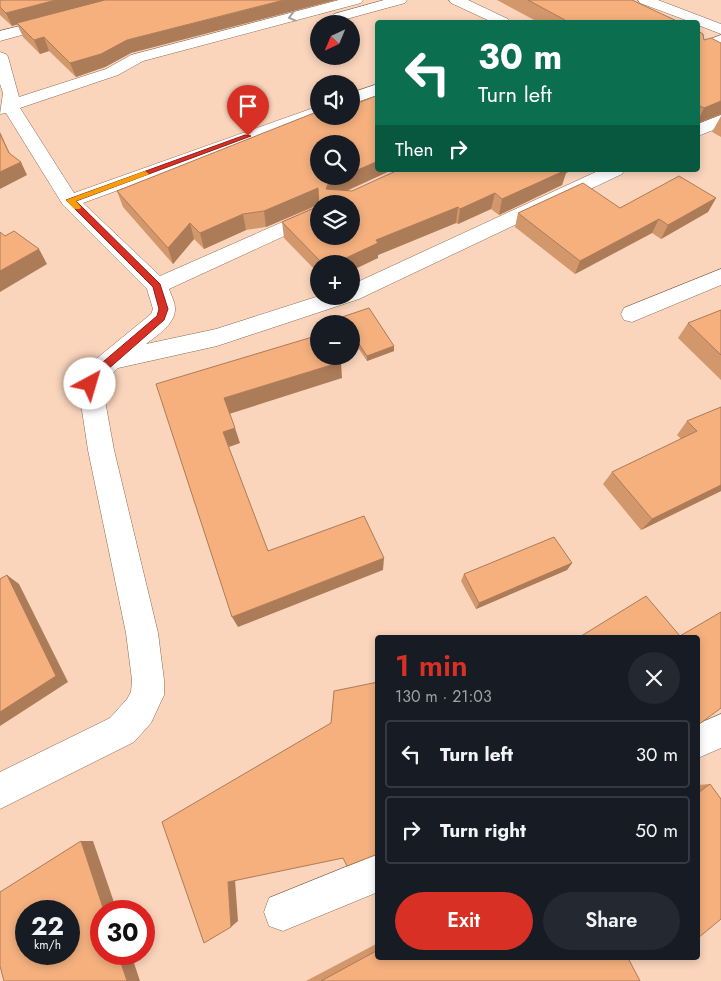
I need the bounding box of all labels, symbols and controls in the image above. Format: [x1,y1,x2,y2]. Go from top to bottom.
one-way arrow [288,11,296,22]
north arrow [310,15,360,65]
map controls [310,15,360,365]
text: 30 m [478,32,562,82]
icon: left [395,40,460,105]
button: sound [310,75,360,125]
text: Turn left [478,78,552,110]
pin [227,85,269,136]
icon: arrive [234,92,262,120]
button: search [310,135,360,185]
icon: right [444,135,472,163]
text: Then [395,136,434,163]
button: layers [310,195,360,245]
button: + [310,255,360,305]
button: − [310,315,360,365]
position arrow [63,357,115,409]
text: 1 min [395,644,468,687]
button: close [628,652,680,704]
text: 130 m · 21:03 [395,685,492,708]
icon: left [397,740,425,768]
text: Turn left [440,741,513,768]
text: 30 m [636,741,678,768]
icon: right [397,816,425,844]
text: Turn right [440,817,526,844]
text: 50 m [635,817,678,844]
button: Exit [395,892,533,950]
button: Share [543,892,680,950]
speed limit sign: 30 [90,900,155,965]
text: 22 [31,908,64,944]
text: km/h [34,936,61,954]

